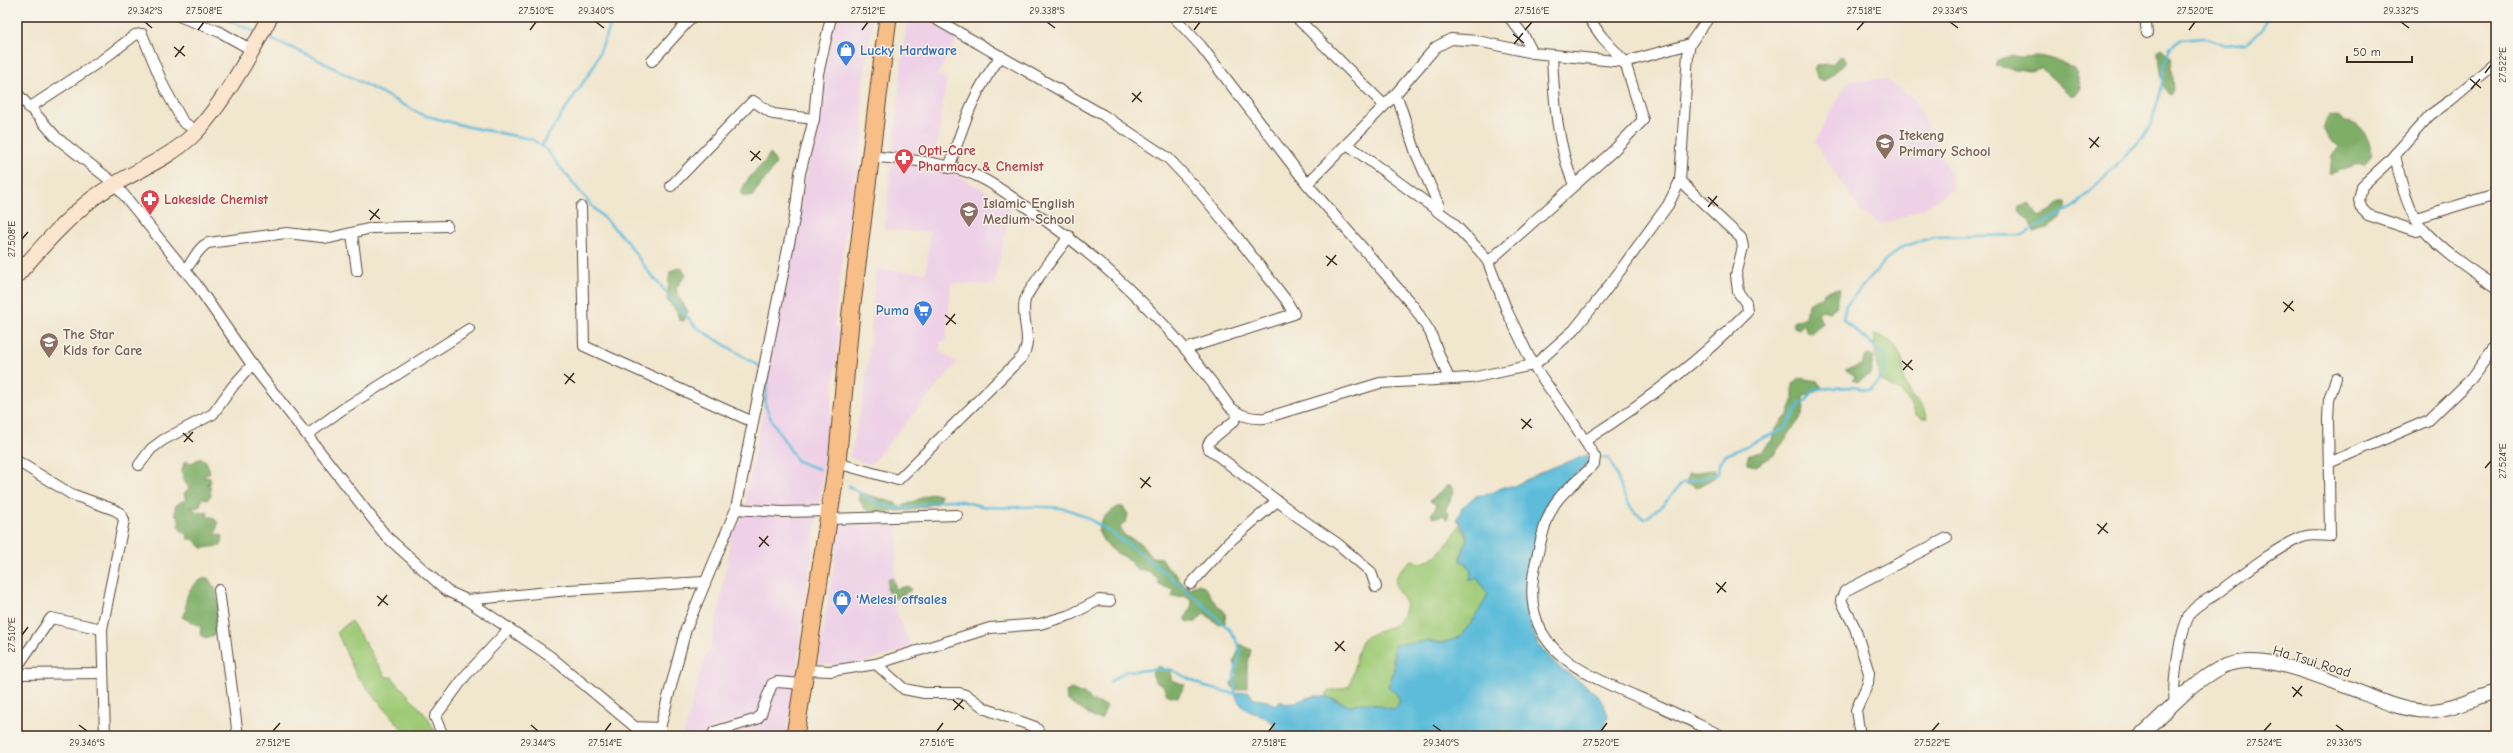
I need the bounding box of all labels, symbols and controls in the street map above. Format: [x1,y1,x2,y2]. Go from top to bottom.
text: 29.342°S [127,5,163,17]
text: 27.508°E [186,5,222,17]
text: 27.510°E [518,5,554,17]
text: 29.340°S [578,5,614,17]
text: 27.512°E [851,5,885,17]
text: 29.338°S [1029,5,1065,17]
text: 27.514°E [1183,5,1217,17]
text: 27.516°E [1515,5,1549,17]
text: 27.518°E [1847,5,1881,17]
text: 29.334°S [1932,5,1968,17]
text: 27.520°E [2177,5,2213,17]
text: 29.332°S [2383,5,2419,17]
scale bar [2347,38,2412,64]
shop icon: Lucky Hardware [835,39,857,67]
place label: Lucky Hardware [860,42,957,59]
text: 50 m [2353,45,2381,59]
text: 27.522°E [2497,47,2509,83]
place label: Itekeng Primary School [1899,127,1990,160]
school or university icon: Itekeng Primary School [1874,132,1896,160]
place label: Opti-Care Pharmacy & Chemist [918,142,1044,175]
pharmacy icon: Opti-Care Pharmacy & Chemist [893,147,915,175]
pharmacy icon: Lakeside Chemist [139,188,161,216]
place label: Lakeside Chemist [164,191,268,208]
place label: Islamic English Medium School [983,195,1075,228]
school or university icon: Islamic English Medium School [958,200,980,228]
text: 27.508°E [6,221,18,257]
supermarket icon: Puma [912,299,934,327]
place label: Puma [876,302,909,319]
place label: The Star Kids for Care [63,326,142,359]
school or university icon: The Star Kids for Care [38,331,60,359]
text: 27.524°E [2497,443,2509,479]
shop icon: 'Melesi offsales [831,588,853,616]
place label: 'Melesi offsales [856,591,947,608]
text: 27.510°E [6,617,18,653]
street label: Ha Tsui Road [2271,642,2353,681]
text: 29.346°S [69,737,105,749]
text: 27.512°E [256,737,290,749]
text: 29.344°S [521,737,556,749]
text: 27.514°E [588,737,622,749]
text: 27.516°E [920,737,954,749]
text: 27.518°E [1252,737,1286,749]
text: 29.340°S [1423,737,1459,749]
text: 27.520°E [1583,737,1619,749]
text: 27.522°E [1914,737,1950,749]
text: 27.524°E [2246,737,2282,749]
text: 29.336°S [2326,737,2362,749]

